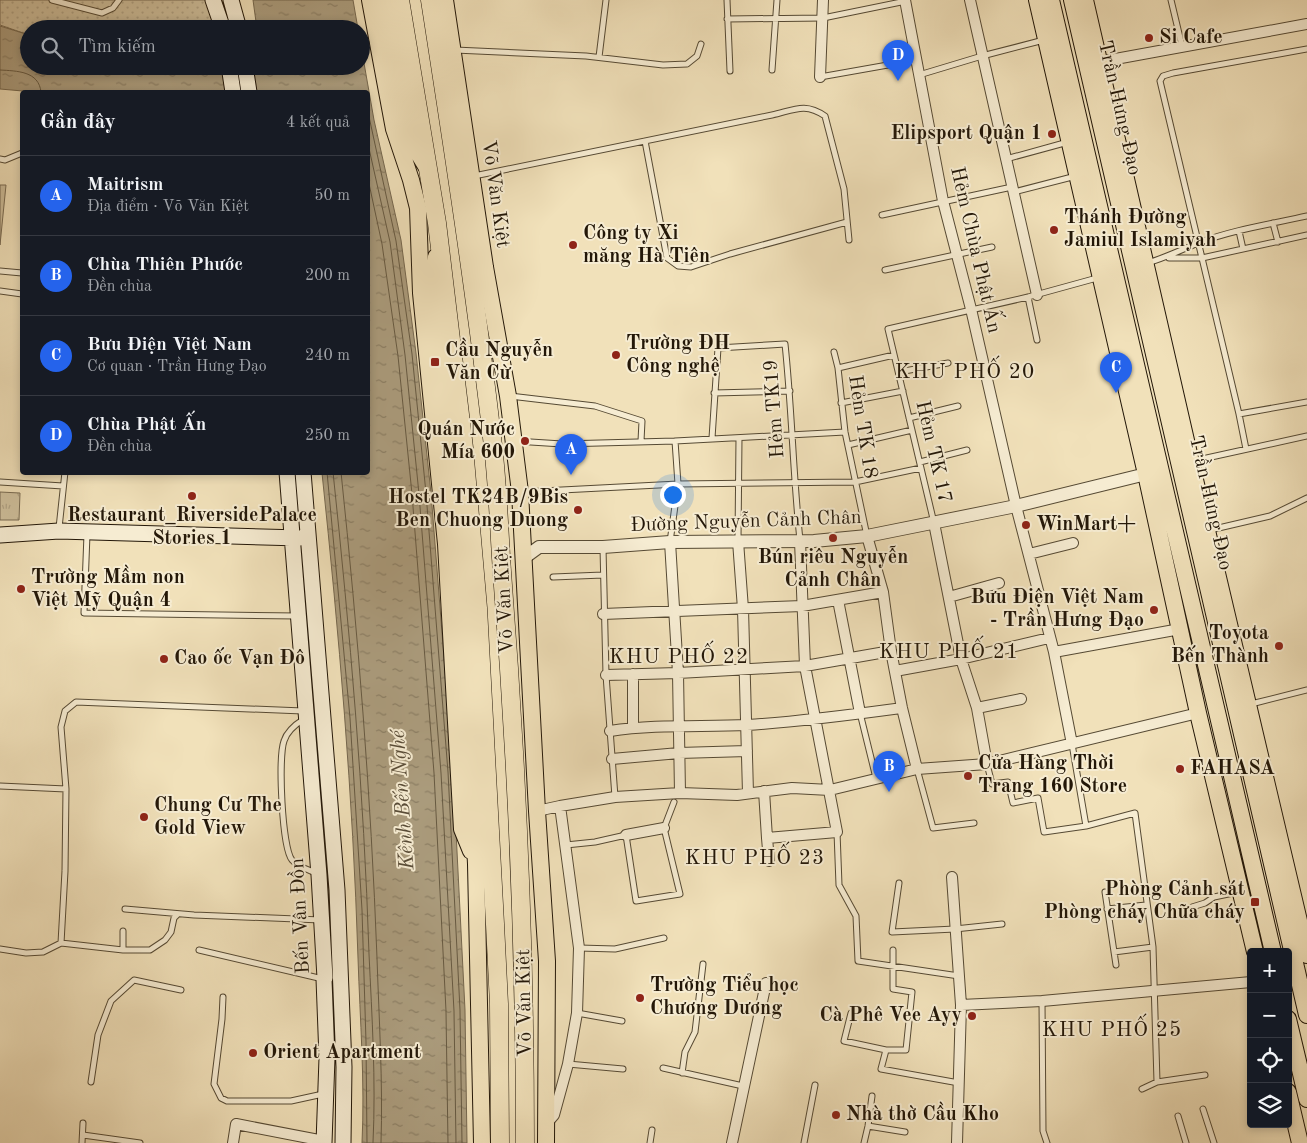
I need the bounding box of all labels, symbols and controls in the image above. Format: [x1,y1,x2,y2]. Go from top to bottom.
search box [20,20,370,75]
place label: Si Cafe [1159,28,1223,48]
marker: Si Cafe [1143,32,1155,44]
icon: search [38,34,66,62]
text: Tìm kiếm [78,38,156,57]
street label: Trần Hưng Đạo [1094,38,1146,177]
pin: D [882,40,914,81]
text: Gần đây [40,112,116,133]
text: 4 kết quả [286,115,350,131]
place label: Elipsport Quận 1 [890,124,1042,144]
marker: Elipsport Quận 1 [1046,128,1058,140]
street label: Võ Văn Kiệt [478,139,512,249]
street label: Hẻm Chùa Phật Ấn [946,164,1009,335]
text: Maitrism [87,176,163,195]
text: A [50,188,62,204]
text: 50 m [314,188,350,204]
text: Địa điểm · Võ Văn Kiệt [87,199,249,215]
place label: Thánh Đường Jamiul Islamiyah [1064,208,1216,251]
place label: Công ty Xi măng Hà Tiên [583,224,710,267]
marker: Thánh Đường Jamiul Islamiyah [1048,224,1060,236]
marker: Công ty Xi măng Hà Tiên [567,239,579,251]
text: Chùa Thiên Phước [87,256,243,275]
text: B [50,268,62,284]
text: 200 m [305,268,350,284]
text: Đền chùa [87,279,152,295]
place label: Trường ĐH Công nghệ [626,334,730,377]
text: Bưu Điện Việt Nam [87,336,252,355]
place label: Cầu Nguyễn Văn Cừ [445,337,553,384]
text: C [51,348,61,364]
text: 240 m [305,348,350,364]
marker: Trường ĐH Công nghệ [610,349,622,361]
pin: C [1100,352,1132,393]
district label: KHU PHỐ 20 [895,355,1035,383]
marker: Cầu Nguyễn Văn Cừ [429,356,441,368]
text: Cơ quan · Trần Hưng Đạo [87,359,267,375]
street label: Hẻm TK19 [762,359,788,459]
street label: Hẻm TK 18 [844,374,880,480]
street label: Hẻm TK 17 [911,399,955,505]
text: Chùa Phật Ấn [87,416,206,435]
place label: Quán Nước Mía 600 [417,420,515,463]
text: D [50,428,62,444]
text: 250 m [305,428,350,444]
street label: Trần Hưng Đạo [1185,433,1237,572]
pin: A [555,434,587,475]
marker: Quán Nước Mía 600 [519,435,531,447]
text: Đền chùa [87,439,152,455]
your location [660,482,686,508]
place label: Hostel TK24B/9Bis Ben Chuong Duong [388,488,568,531]
marker: Restaurant_RiversidePalace Stories 1 [186,490,198,502]
marker: Hostel TK24B/9Bis Ben Chuong Duong [572,504,584,516]
place label: Restaurant_RiversidePalace Stories 1 [67,506,317,549]
street label: Đường Nguyễn Cảnh Chân [630,507,862,536]
place label: WinMart+ [1036,515,1136,535]
marker: WinMart+ [1020,519,1032,531]
marker: Bún riêu Nguyễn Cảnh Chân [827,532,839,544]
street label: Võ Văn Kiệt [492,545,518,655]
place label: Bún riêu Nguyễn Cảnh Chân [758,545,908,591]
place label: Trường Mầm non Việt Mỹ Quận 4 [31,564,185,611]
marker: Trường Mầm non Việt Mỹ Quận 4 [15,583,27,595]
place label: Bưu Điện Việt Nam - Trần Hưng Đạo [971,588,1144,631]
marker: Bưu Điện Việt Nam - Trần Hưng Đạo [1148,604,1160,616]
place label: Toyota Bến Thành [1171,624,1269,667]
district label: KHU PHỐ 21 [879,635,1019,663]
district label: KHU PHỐ 22 [609,640,749,668]
marker: Toyota Bến Thành [1273,640,1285,652]
place label: Cao ốc Vạn Đô [174,647,305,669]
marker: Cao ốc Vạn Đô [158,653,170,665]
water label: Kênh Bến Nghé [387,727,418,872]
pin: B [873,751,905,792]
place label: Cửa Hàng Thời Trang 160 Store [978,754,1127,797]
place label: FAHASA [1190,759,1275,779]
marker: FAHASA [1174,763,1186,775]
marker: Cửa Hàng Thời Trang 160 Store [962,770,974,782]
place label: Chung Cư The Gold View [154,796,282,839]
marker: Chung Cư The Gold View [138,811,150,823]
district label: KHU PHỐ 23 [685,841,825,869]
street label: Bến Vân Đồn [286,857,314,975]
place label: Phòng Cảnh sát Phòng cháy Chữa cháy [1044,880,1245,923]
marker: Phòng Cảnh sát Phòng cháy Chữa cháy [1249,896,1261,908]
map controls [1247,948,1292,1128]
button: + [1247,948,1292,993]
street label: Võ Văn Kiệt [514,949,536,1057]
place label: Trường Tiểu học Chương Dương [650,973,799,1019]
marker: Trường Tiểu học Chương Dương [634,992,646,1004]
button: − [1247,993,1292,1038]
place label: Cà Phê Vee Ayy [820,1006,962,1026]
marker: Cà Phê Vee Ayy [966,1010,978,1022]
district label: KHU PHỐ 25 [1042,1013,1182,1041]
button: locate [1247,1038,1292,1083]
place label: Orient Apartment [263,1043,421,1063]
marker: Orient Apartment [247,1047,259,1059]
button: layers [1247,1083,1292,1128]
place label: Nhà thờ Cầu Kho [846,1101,999,1125]
marker: Nhà thờ Cầu Kho [830,1109,842,1121]

